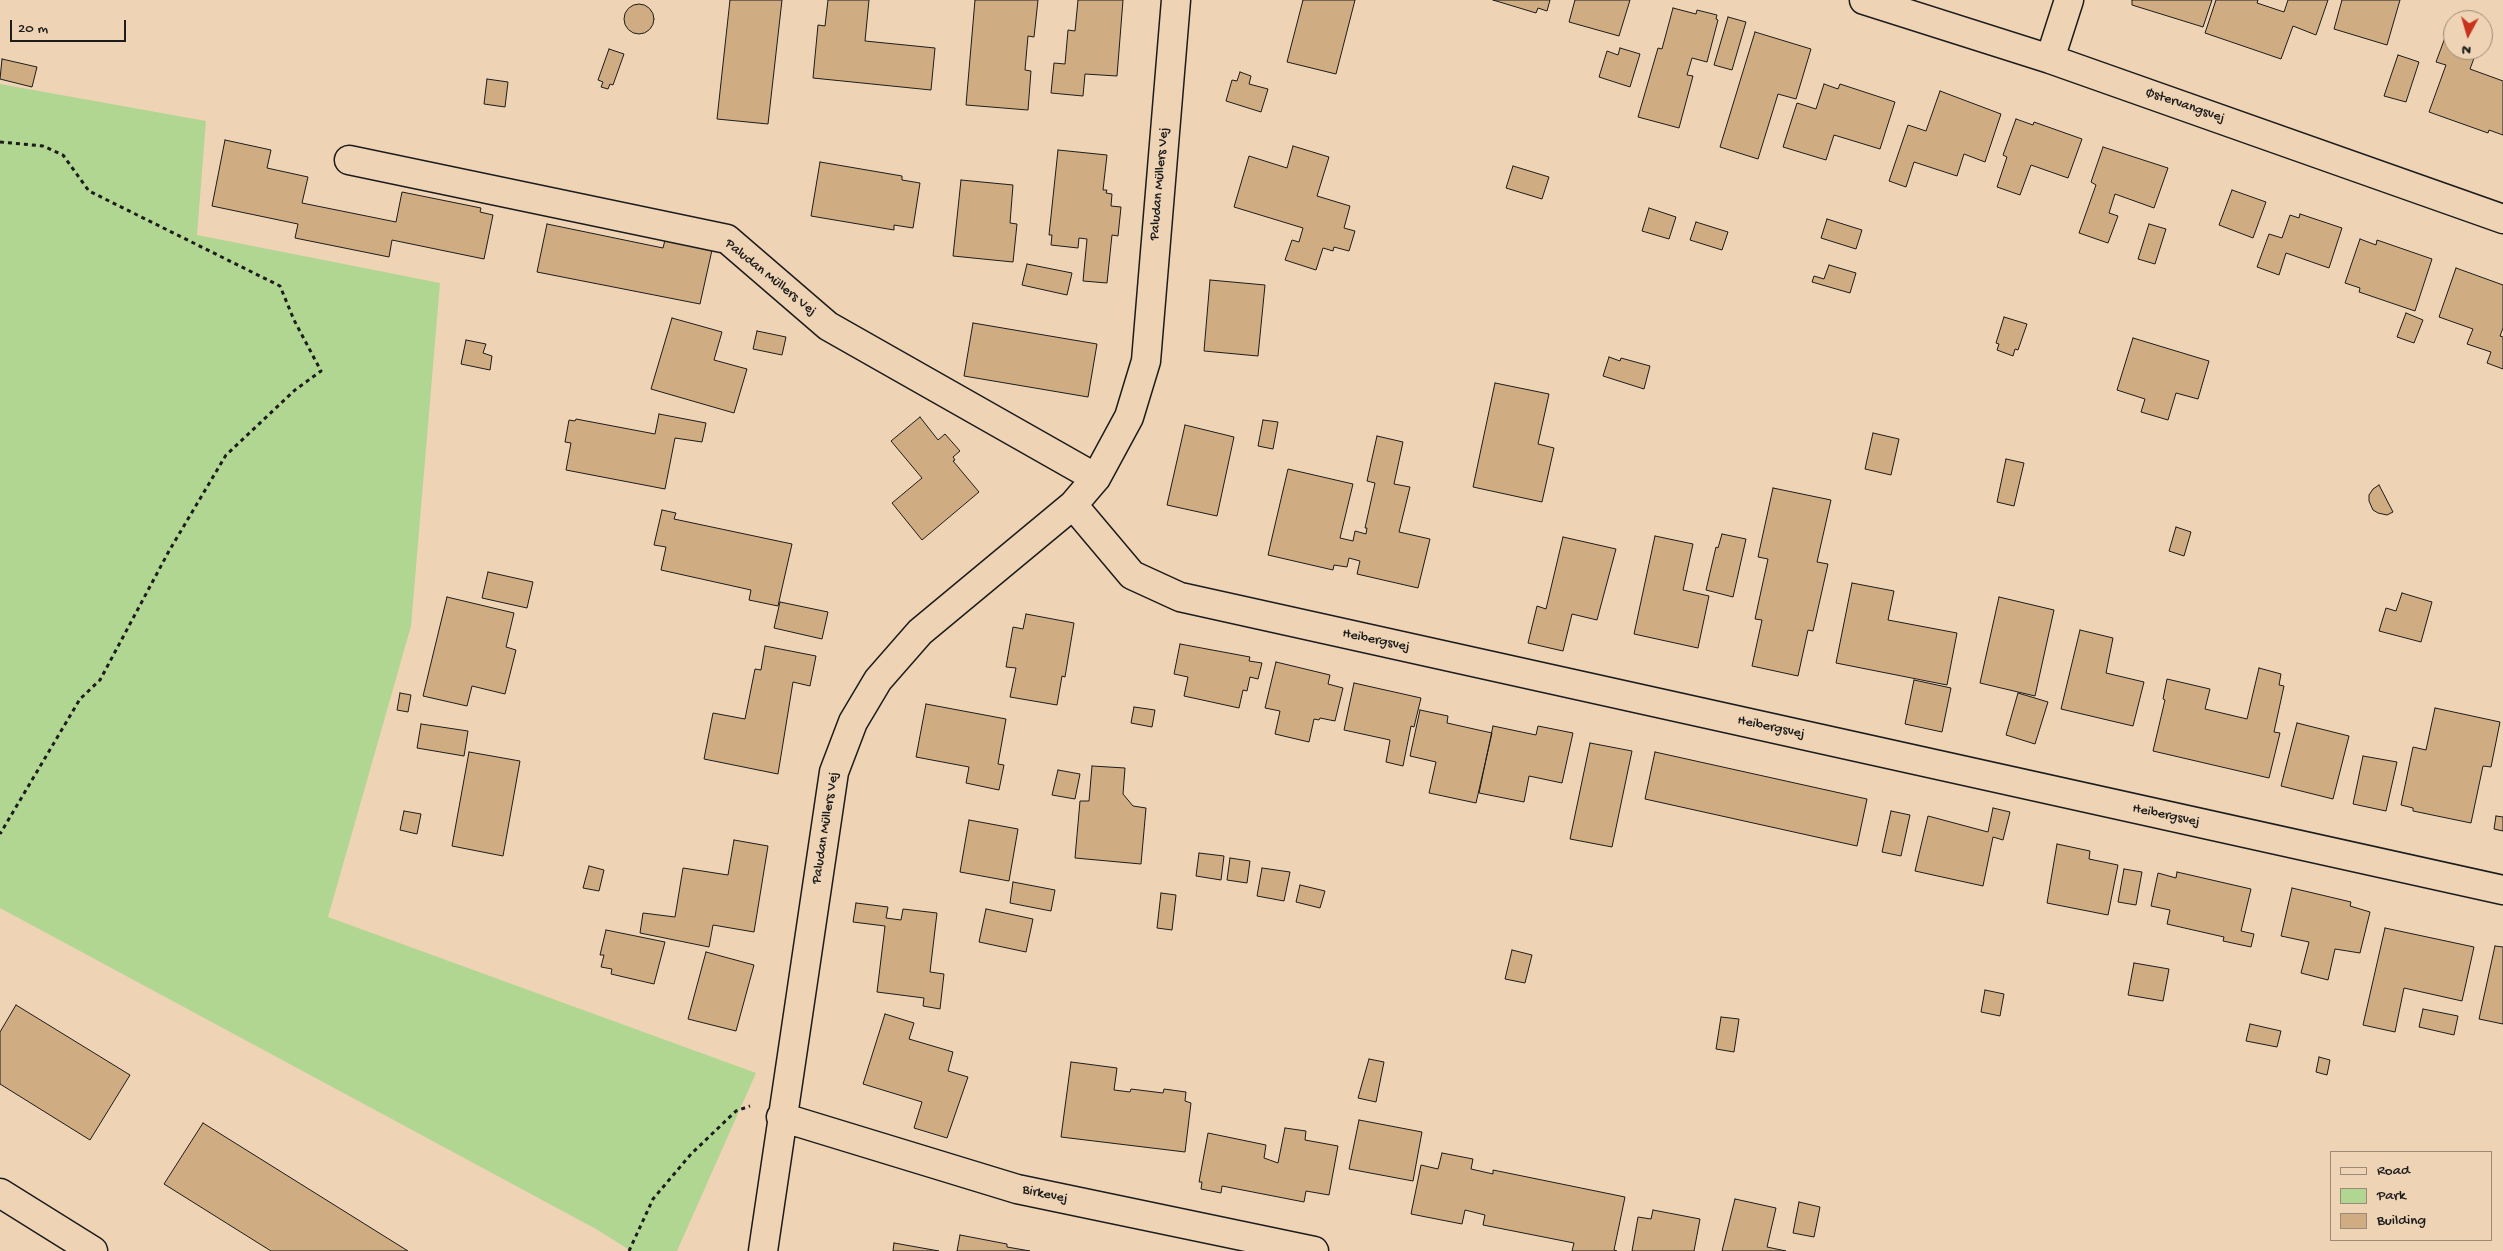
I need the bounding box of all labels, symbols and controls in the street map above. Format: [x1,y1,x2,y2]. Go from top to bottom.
scale bar [12,10,129,42]
north arrow [2443,10,2493,60]
text: 20 m [18,20,48,38]
text: N [2461,40,2472,58]
street label: Østervangsvej [2143,85,2227,127]
street label: Paludan Müllers Vej [1147,127,1173,241]
street label: Paludan Müllers Vej [721,236,819,320]
street label: Heibergsvej [1341,626,1411,656]
street label: Heibergsvej [1736,713,1806,743]
street label: Paludan Müllers Vej [809,771,843,885]
street label: Heibergsvej [2131,801,2201,831]
legend [2330,1151,2493,1241]
text: Road [2377,1162,2410,1180]
street label: Birkevej [1021,1182,1069,1208]
text: Park [2377,1187,2406,1205]
text: Building [2377,1212,2426,1230]

